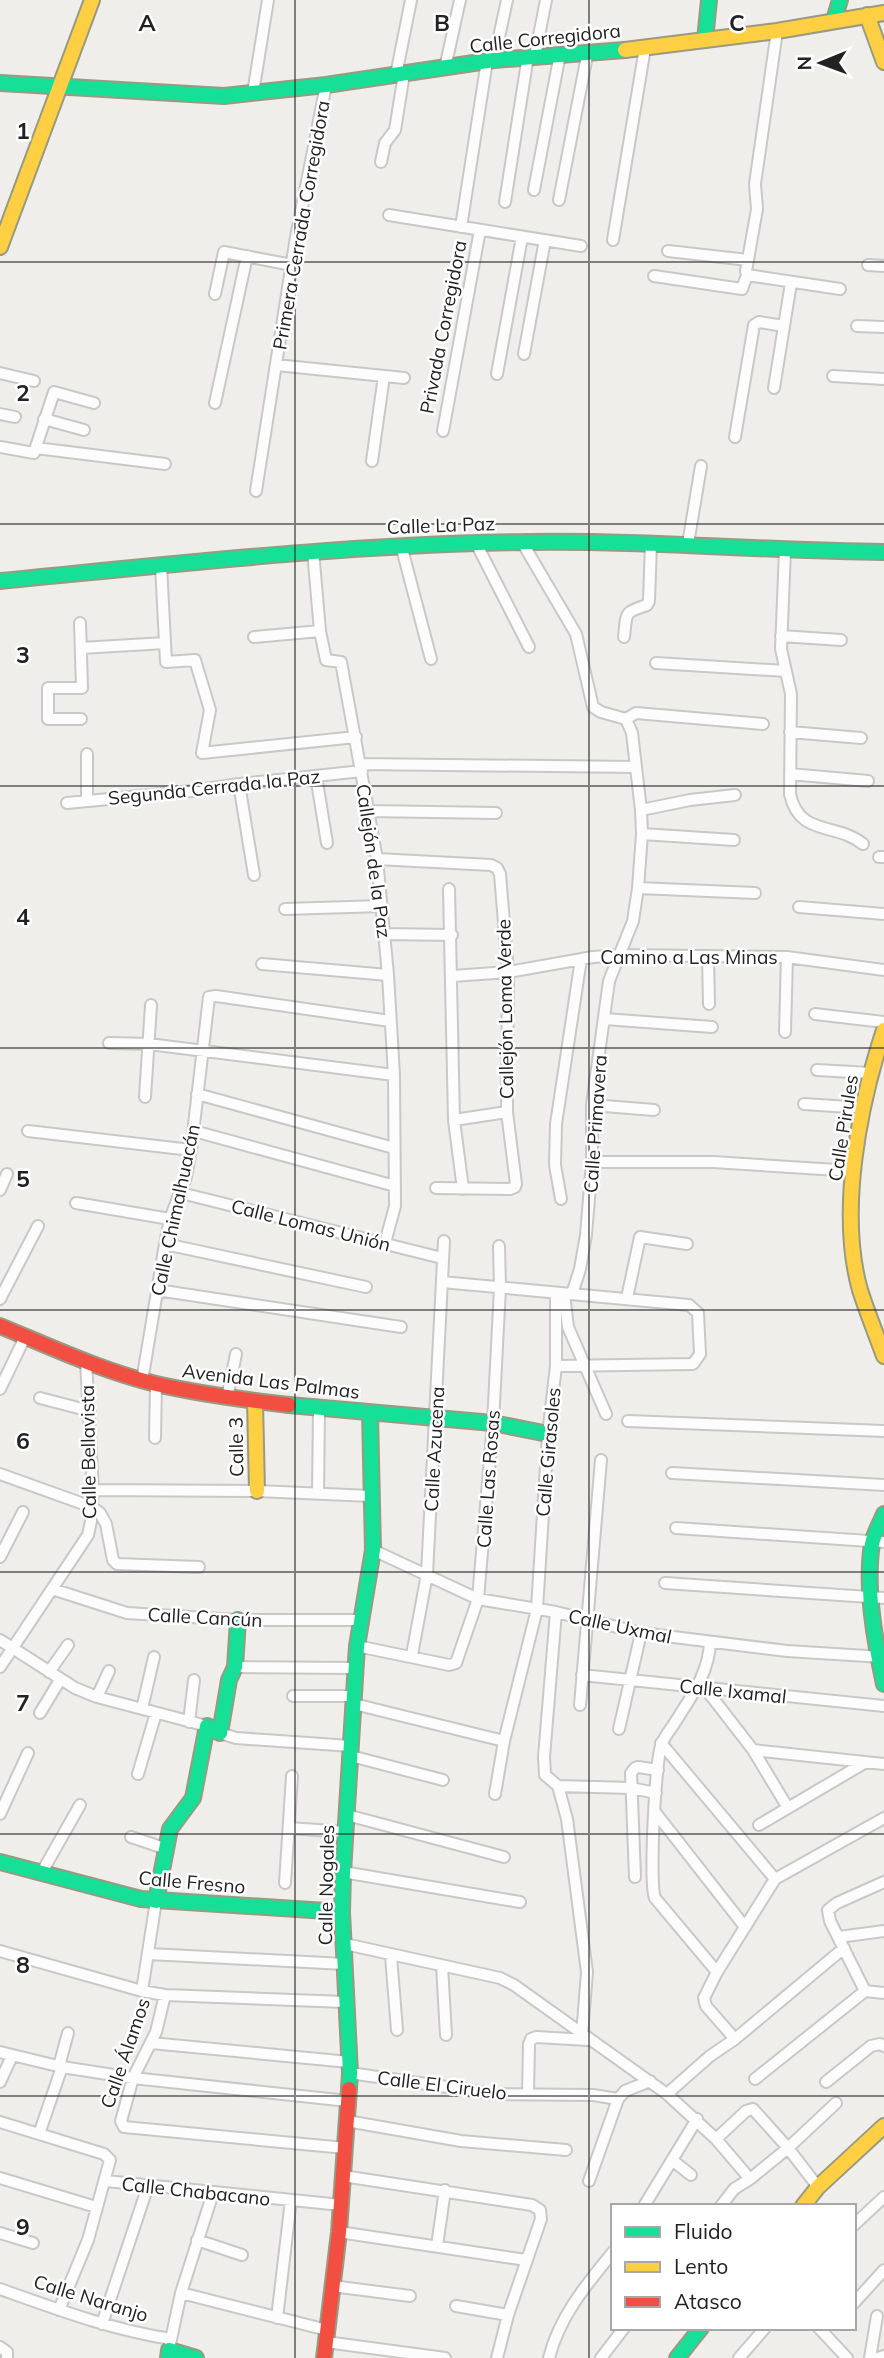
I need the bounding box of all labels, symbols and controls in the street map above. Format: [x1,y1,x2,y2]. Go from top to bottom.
text: A [138,8,156,37]
text: B [434,8,450,37]
text: C [729,8,745,37]
street label: Calle Corregidora [468,18,622,58]
north arrow [786,28,856,98]
text: N [792,56,816,71]
street label: Primera Cerrada Corregidora [267,98,335,352]
text: 1 [16,116,30,145]
street label: Privada Corregidora [414,238,472,416]
text: 2 [16,378,30,407]
street label: Calle La Paz [386,511,496,539]
text: 3 [16,640,30,669]
street label: Segunda Cerrada la Paz [107,764,321,810]
street label: Callejón de la Paz [351,782,397,940]
text: 4 [16,902,30,931]
street label: Callejón Loma Verde [491,919,519,1099]
street label: Camino a Las Minas [600,945,778,969]
street label: Calle Primavera [578,1054,612,1194]
street label: Calle Pirules [823,1073,863,1183]
street label: Calle Chimalhuacán [145,1122,205,1298]
text: 5 [16,1164,30,1193]
street label: Calle Lomas Unión [229,1194,393,1256]
street label: Avenida Las Palmas [181,1358,361,1404]
street label: Calle Bellavista [75,1385,101,1519]
street label: Calle Azucena [419,1386,449,1512]
street label: Calle Girasoles [530,1386,566,1518]
street label: Calle Las Rosas [471,1409,505,1549]
street label: Calle 3 [223,1417,249,1477]
text: 6 [16,1426,30,1455]
street label: Calle Cancún [147,1602,263,1632]
street label: Calle Uxmal [566,1603,674,1649]
street label: Calle Ixamal [678,1673,788,1709]
text: 7 [16,1688,30,1717]
street label: Calle Nogales [313,1824,339,1946]
street label: Calle Fresno [137,1865,247,1899]
text: 8 [16,1950,30,1979]
street label: Calle Álamos [95,1995,155,2111]
street label: Calle El Ciruelo [376,2065,508,2105]
street label: Calle Chabacano [120,2171,272,2211]
legend [611,2204,856,2330]
text: 9 [16,2212,30,2241]
text: Fluido [674,2218,733,2244]
text: Lento [674,2253,728,2279]
street label: Calle Naranjo [31,2269,151,2327]
text: Atasco [674,2288,742,2314]

